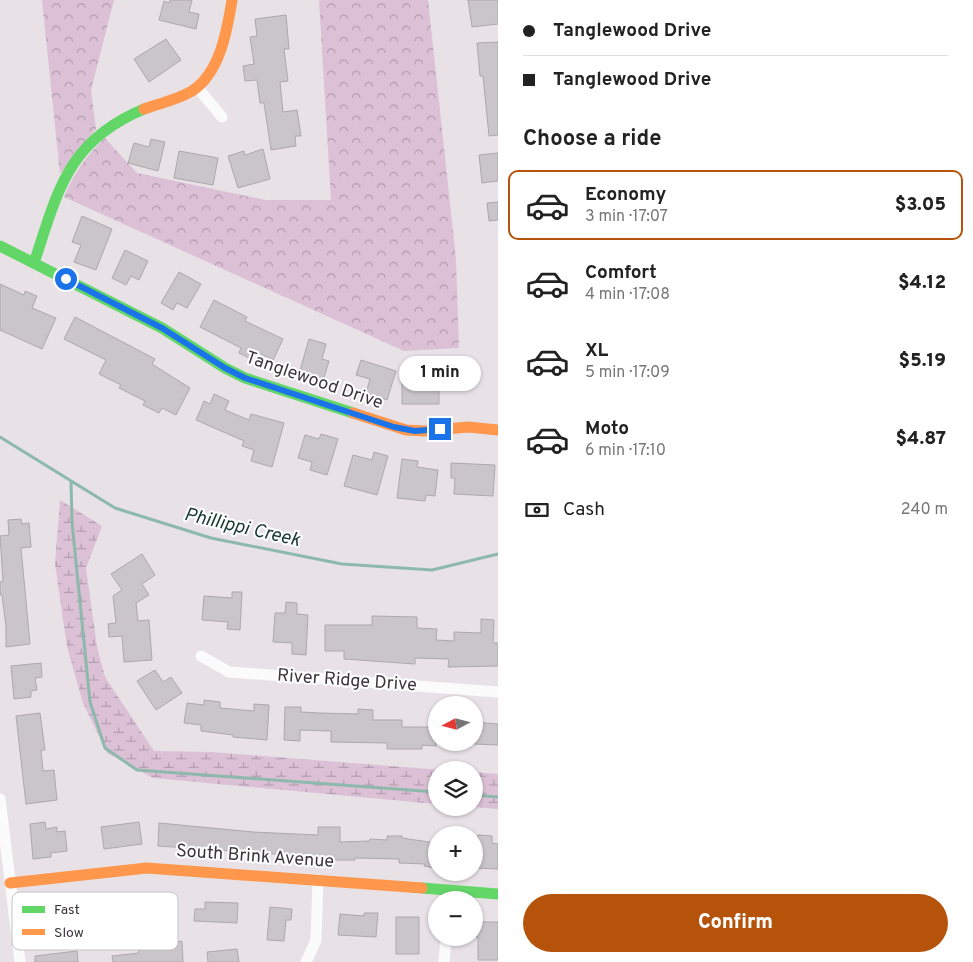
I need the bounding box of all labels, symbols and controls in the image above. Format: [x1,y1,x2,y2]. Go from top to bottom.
text: Tanglewood Drive [553,19,711,43]
text: Tanglewood Drive [553,68,711,92]
text: Choose a ride [523,126,661,153]
icon: car [525,183,570,228]
text: Economy [585,183,666,207]
text: $3.05 [895,193,946,217]
text: 3 min · 17:07 [585,207,668,227]
icon: car [525,261,570,306]
text: Comfort [585,261,657,285]
route start [55,268,77,290]
text: $4.12 [898,271,946,295]
text: 4 min · 17:08 [585,285,670,305]
icon: car [525,339,570,384]
text: XL [585,339,608,363]
street label: Tanglewood Drive [242,347,386,415]
text: $5.19 [899,349,946,373]
callout: 1 min [399,356,481,392]
text: 1 min [420,363,460,383]
text: 5 min · 17:09 [585,363,670,383]
icon: car [525,417,570,462]
text: Moto [585,417,629,441]
route end [429,418,451,440]
text: $4.87 [896,427,946,451]
text: 6 min · 17:10 [585,441,666,461]
icon: cash [523,496,551,524]
text: Cash [563,498,605,522]
text: 240 m [901,500,948,520]
water label: Phillippi Creek [182,503,303,553]
street label: River Ridge Drive [276,665,418,697]
north arrow [428,696,482,751]
map controls [428,696,483,946]
button: layers [428,761,483,816]
button: + [428,826,483,881]
street label: South Brink Avenue [175,840,335,874]
button: − [428,891,483,946]
legend [12,892,178,950]
button: Confirm [523,894,948,952]
text: Fast [54,902,80,919]
text: Slow [54,925,84,942]

